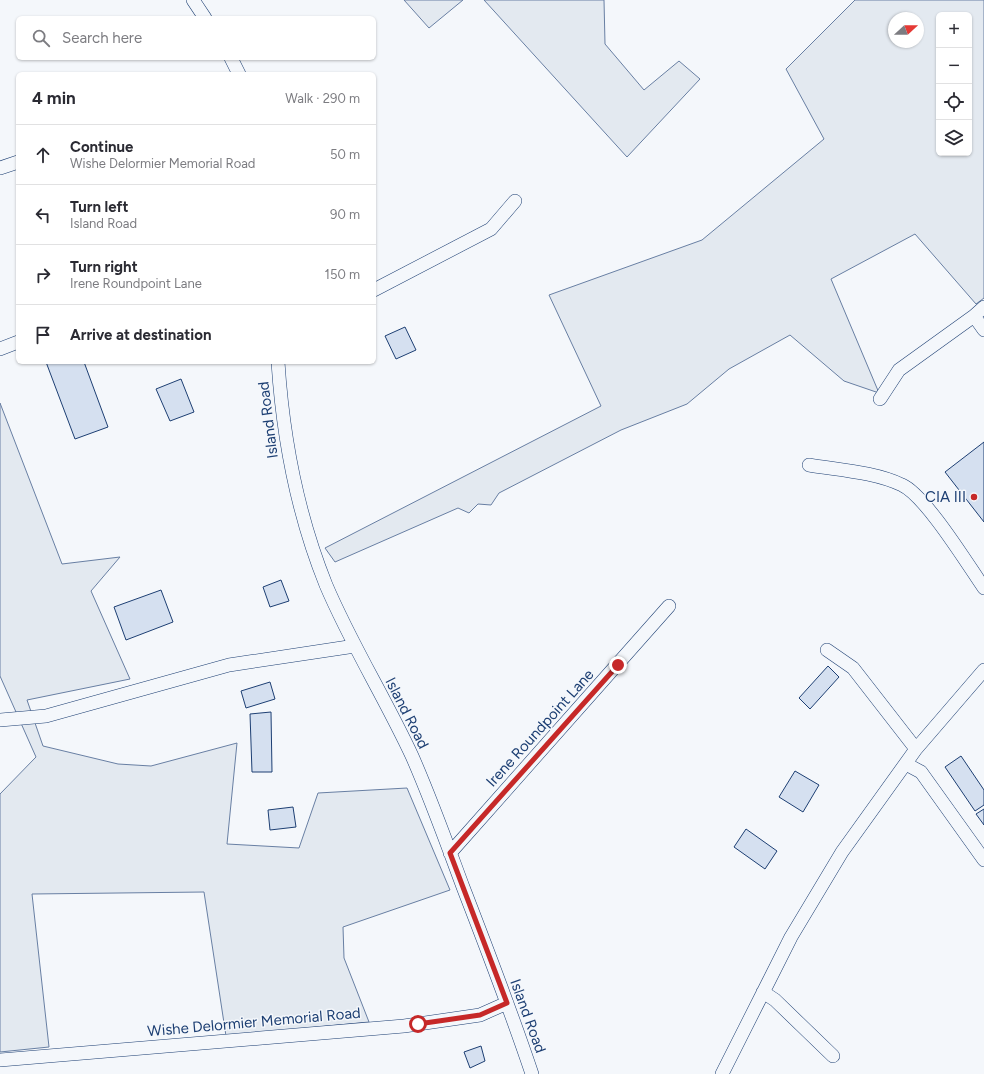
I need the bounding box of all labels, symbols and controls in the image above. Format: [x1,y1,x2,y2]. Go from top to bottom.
north arrow [888,12,924,48]
map controls [936,12,972,156]
button: + [936,12,972,48]
search box [16,16,376,60]
icon: search [30,27,52,49]
text: Search here [62,29,142,47]
button: − [936,48,972,84]
button: locate [936,84,972,120]
text: 4 min [32,88,76,108]
text: Walk · 290 m [285,91,360,106]
button: layers [936,120,972,156]
text: Continue [70,138,133,156]
icon: ahead [32,144,54,166]
text: 50 m [330,147,360,162]
text: Wishe Delormier Memorial Road [70,156,255,171]
text: Turn left [70,198,128,216]
icon: left [32,204,54,226]
text: 90 m [330,207,360,222]
text: Island Road [70,216,137,231]
text: Turn right [70,258,138,276]
icon: right [32,264,54,286]
text: 150 m [325,267,360,282]
text: Irene Roundpoint Lane [70,276,202,291]
icon: arrive [32,324,54,346]
text: Arrive at destination [70,326,211,344]
street label: Island Road [254,380,282,460]
place label: CIA III [925,488,966,506]
marker: CIA III [969,492,979,502]
route end [609,656,627,674]
street label: Irene Roundpoint Lane [482,665,598,791]
street label: Island Road [381,674,433,752]
street label: Island Road [506,977,550,1055]
street label: Wishe Delormier Memorial Road [147,1004,361,1040]
route start [409,1015,427,1033]

